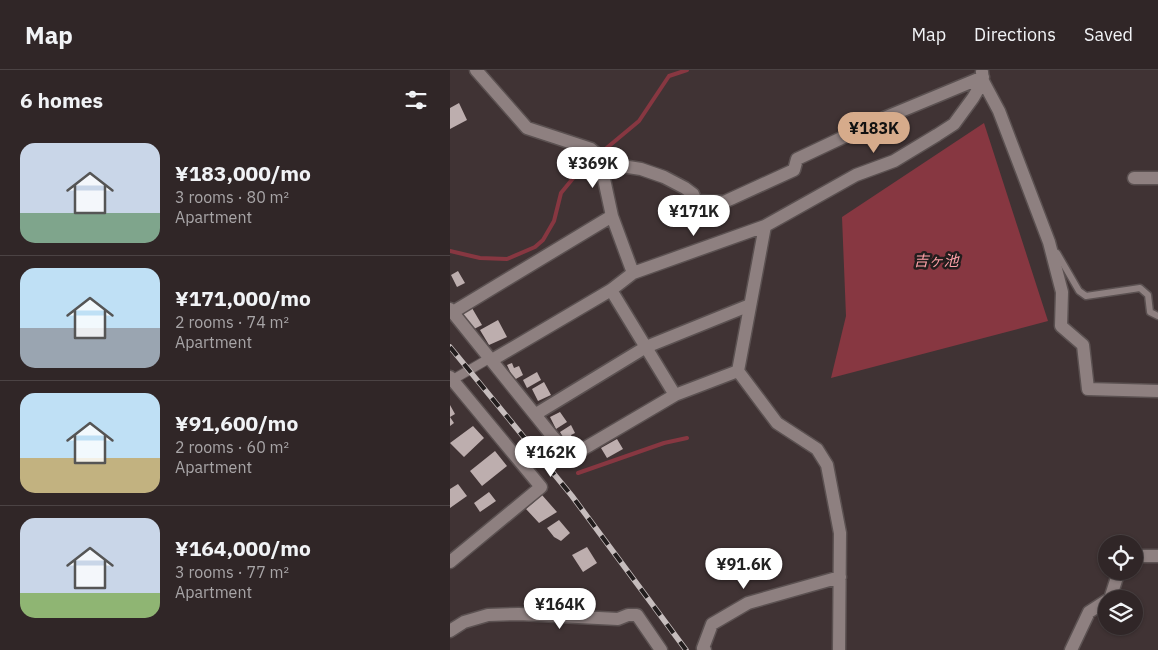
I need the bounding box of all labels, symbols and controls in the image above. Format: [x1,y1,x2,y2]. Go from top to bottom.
text: Map [25,19,73,51]
text: Map [911,23,946,46]
text: Directions [974,23,1056,46]
text: Saved [1084,23,1133,46]
text: 6 homes [20,86,103,114]
icon: filters [402,86,430,114]
pin: ¥183K [839,112,909,154]
text: ¥183K [849,118,899,138]
pin: ¥369K [558,146,628,189]
text: ¥369K [568,153,618,173]
text: ¥183,000/mo [175,159,311,187]
icon: home [60,163,120,223]
text: 3 rooms · 80 m² [175,187,289,207]
pin: ¥171K [659,194,729,237]
text: ¥171K [669,201,719,221]
text: Apartment [175,207,252,227]
water label: 吉ヶ池 [913,251,960,270]
text: ¥171,000/mo [175,284,311,312]
icon: home [60,288,120,348]
text: 2 rooms · 74 m² [175,312,289,332]
text: Apartment [175,332,252,352]
text: ¥91,600/mo [175,409,298,437]
icon: home [60,413,120,473]
pin: ¥162K [516,436,586,478]
text: 2 rooms · 60 m² [175,437,289,457]
text: ¥162K [526,442,576,462]
text: Apartment [175,457,252,477]
text: ¥164,000/mo [175,534,311,562]
map controls [1098,535,1143,635]
button: locate [1098,535,1143,580]
icon: home [60,538,120,598]
pin: ¥91.6K [703,548,785,590]
text: ¥91.6K [716,554,772,574]
text: 3 rooms · 77 m² [175,562,289,582]
text: Apartment [175,582,252,602]
pin: ¥164K [525,588,595,630]
button: layers [1098,590,1143,635]
text: ¥164K [535,594,585,614]

